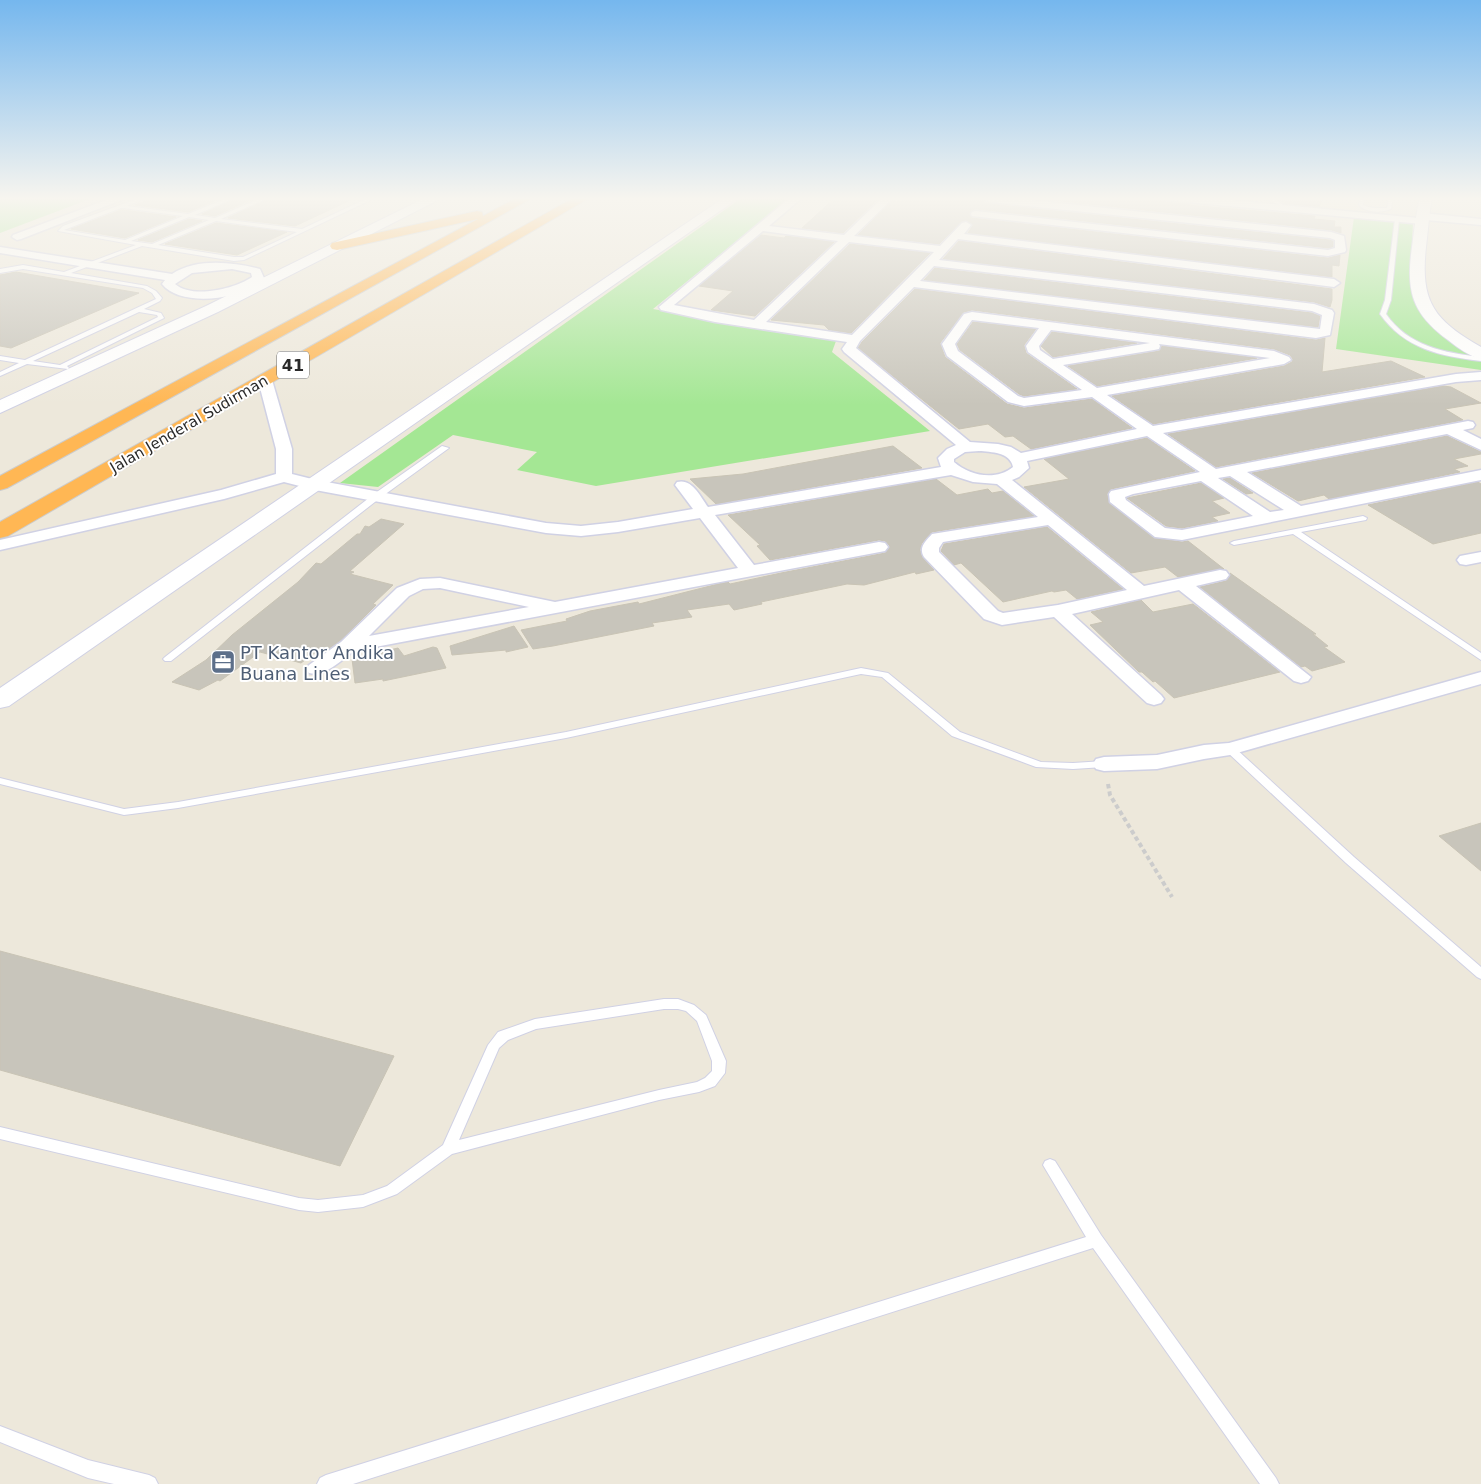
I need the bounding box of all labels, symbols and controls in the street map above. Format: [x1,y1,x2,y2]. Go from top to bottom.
road number: 41 [277,352,309,378]
street label: Jalan Jenderal Sudirman [106,371,271,477]
place label: PT Kantor Andika Buana Lines [240,642,394,684]
office icon: PT Kantor Andika Buana Lines [210,649,236,675]

